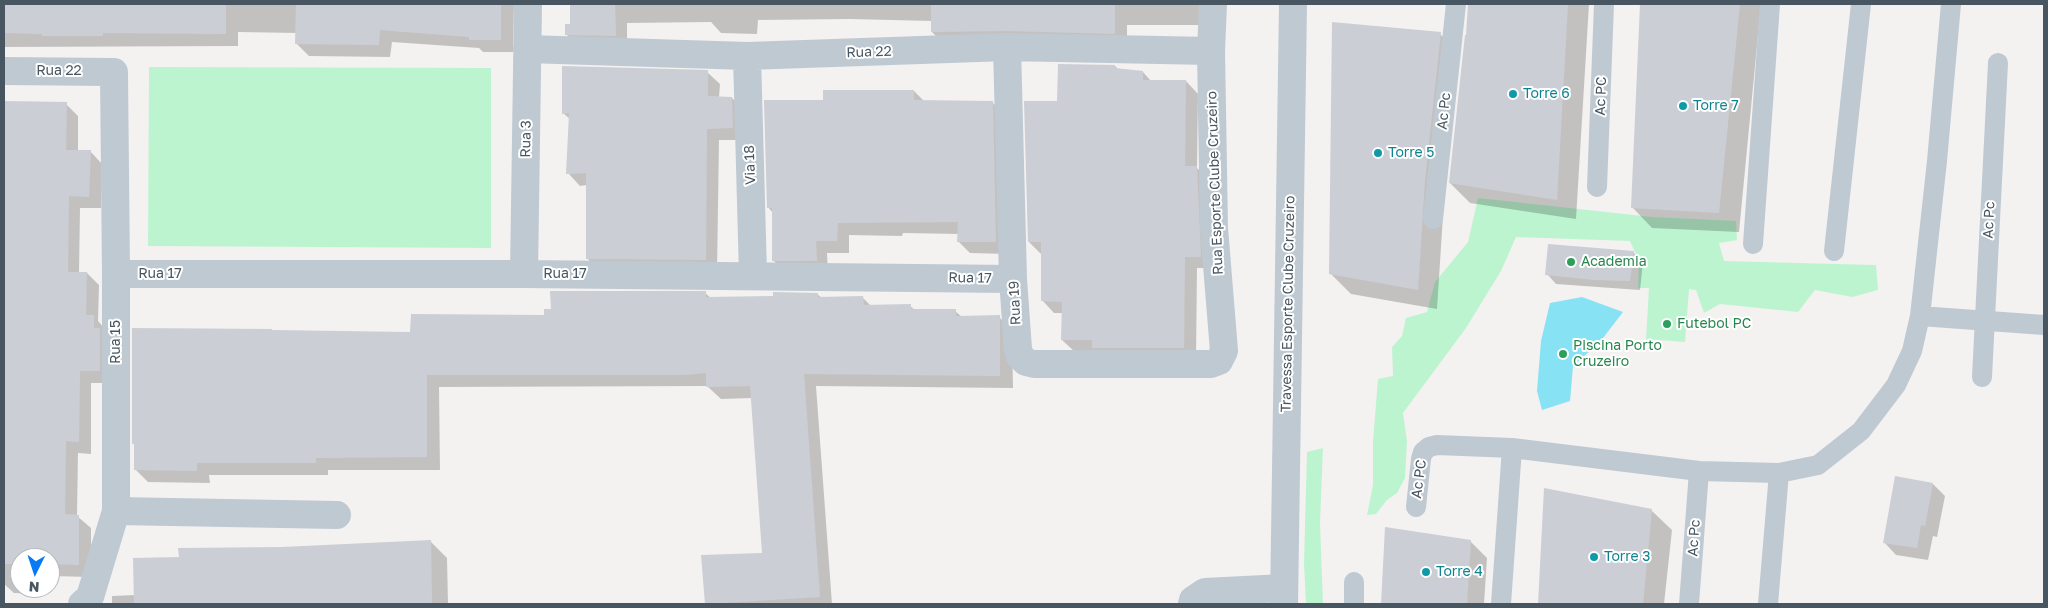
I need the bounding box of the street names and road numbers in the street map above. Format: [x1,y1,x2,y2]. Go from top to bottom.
street label: Rua 22 [846,43,892,61]
street label: Rua 22 [36,63,82,79]
street label: Ac PC [1592,76,1610,116]
street label: Rua Esporte Clube Cruzeiro [1203,91,1227,275]
street label: Ac Pc [1434,92,1454,130]
street label: Rua 3 [517,120,535,158]
street label: Via 18 [741,145,759,185]
street label: Travessa Esporte Clube Cruzeiro [1278,195,1298,413]
street label: Ac Pc [1980,201,1998,239]
street label: Rua 17 [138,266,182,282]
street label: Rua 17 [543,266,587,282]
street label: Rua 17 [948,269,992,287]
street label: Rua 19 [1005,280,1025,326]
street label: Rua 15 [108,320,124,364]
street label: Ac PC [1408,458,1430,500]
street label: Ac Pc [1684,519,1704,557]

